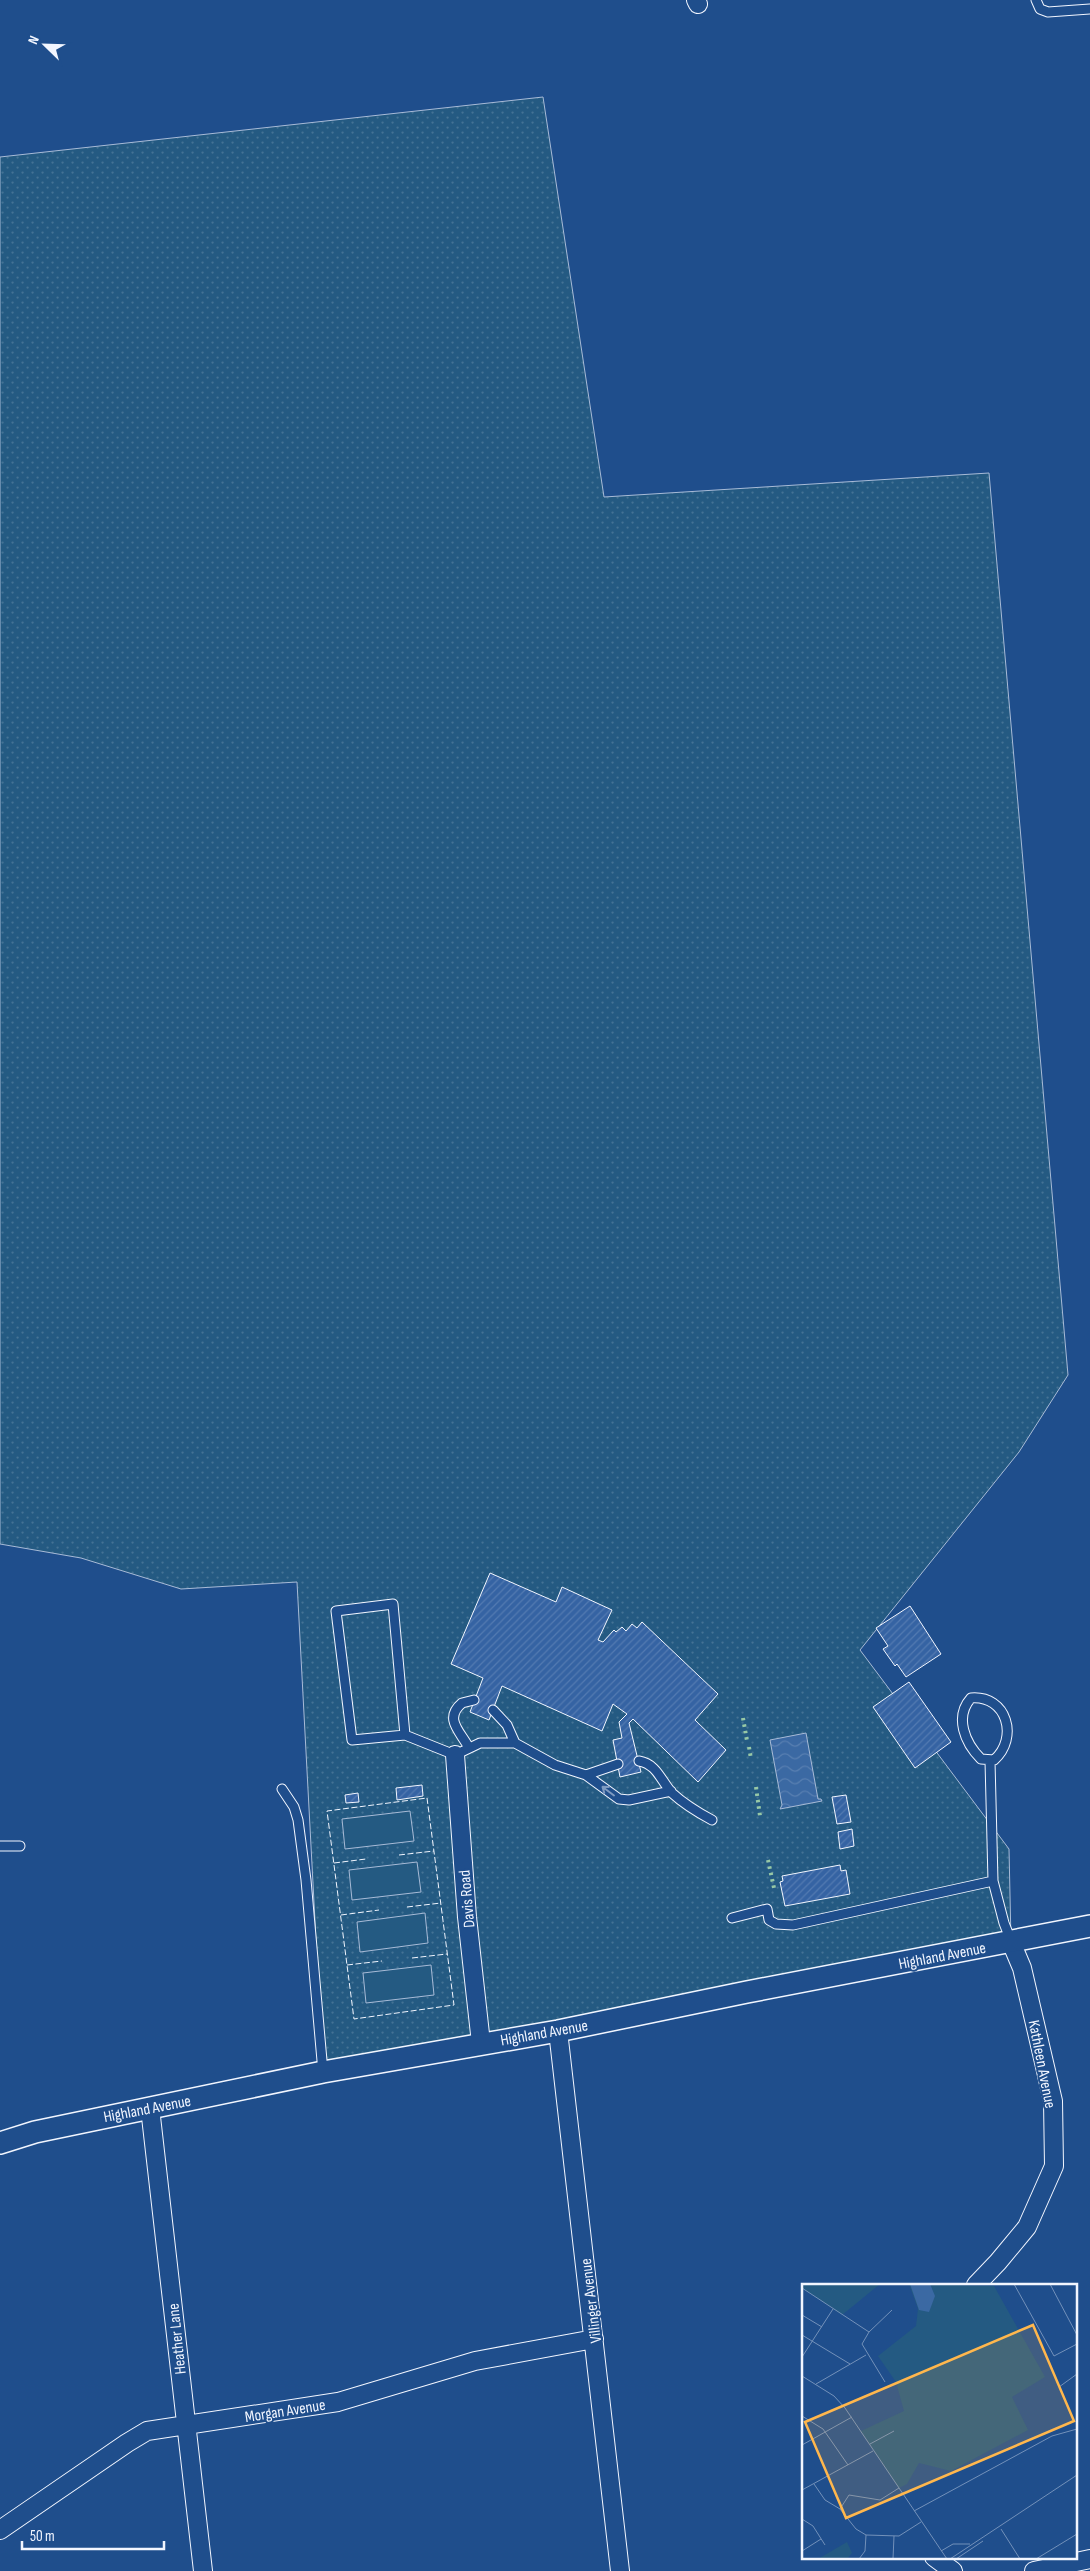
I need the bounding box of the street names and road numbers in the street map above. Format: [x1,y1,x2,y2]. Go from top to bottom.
street label: Davis Road [456,1869,479,1929]
street label: Highland Avenue [897,1939,988,1974]
street label: Highland Avenue [499,2016,590,2051]
street label: Kathleen Avenue [1024,2019,1059,2110]
street label: Highland Avenue [102,2092,193,2127]
street label: Villinger Avenue [577,2257,606,2344]
street label: Heather Lane [164,2302,191,2375]
street label: Morgan Avenue [244,2396,327,2427]

